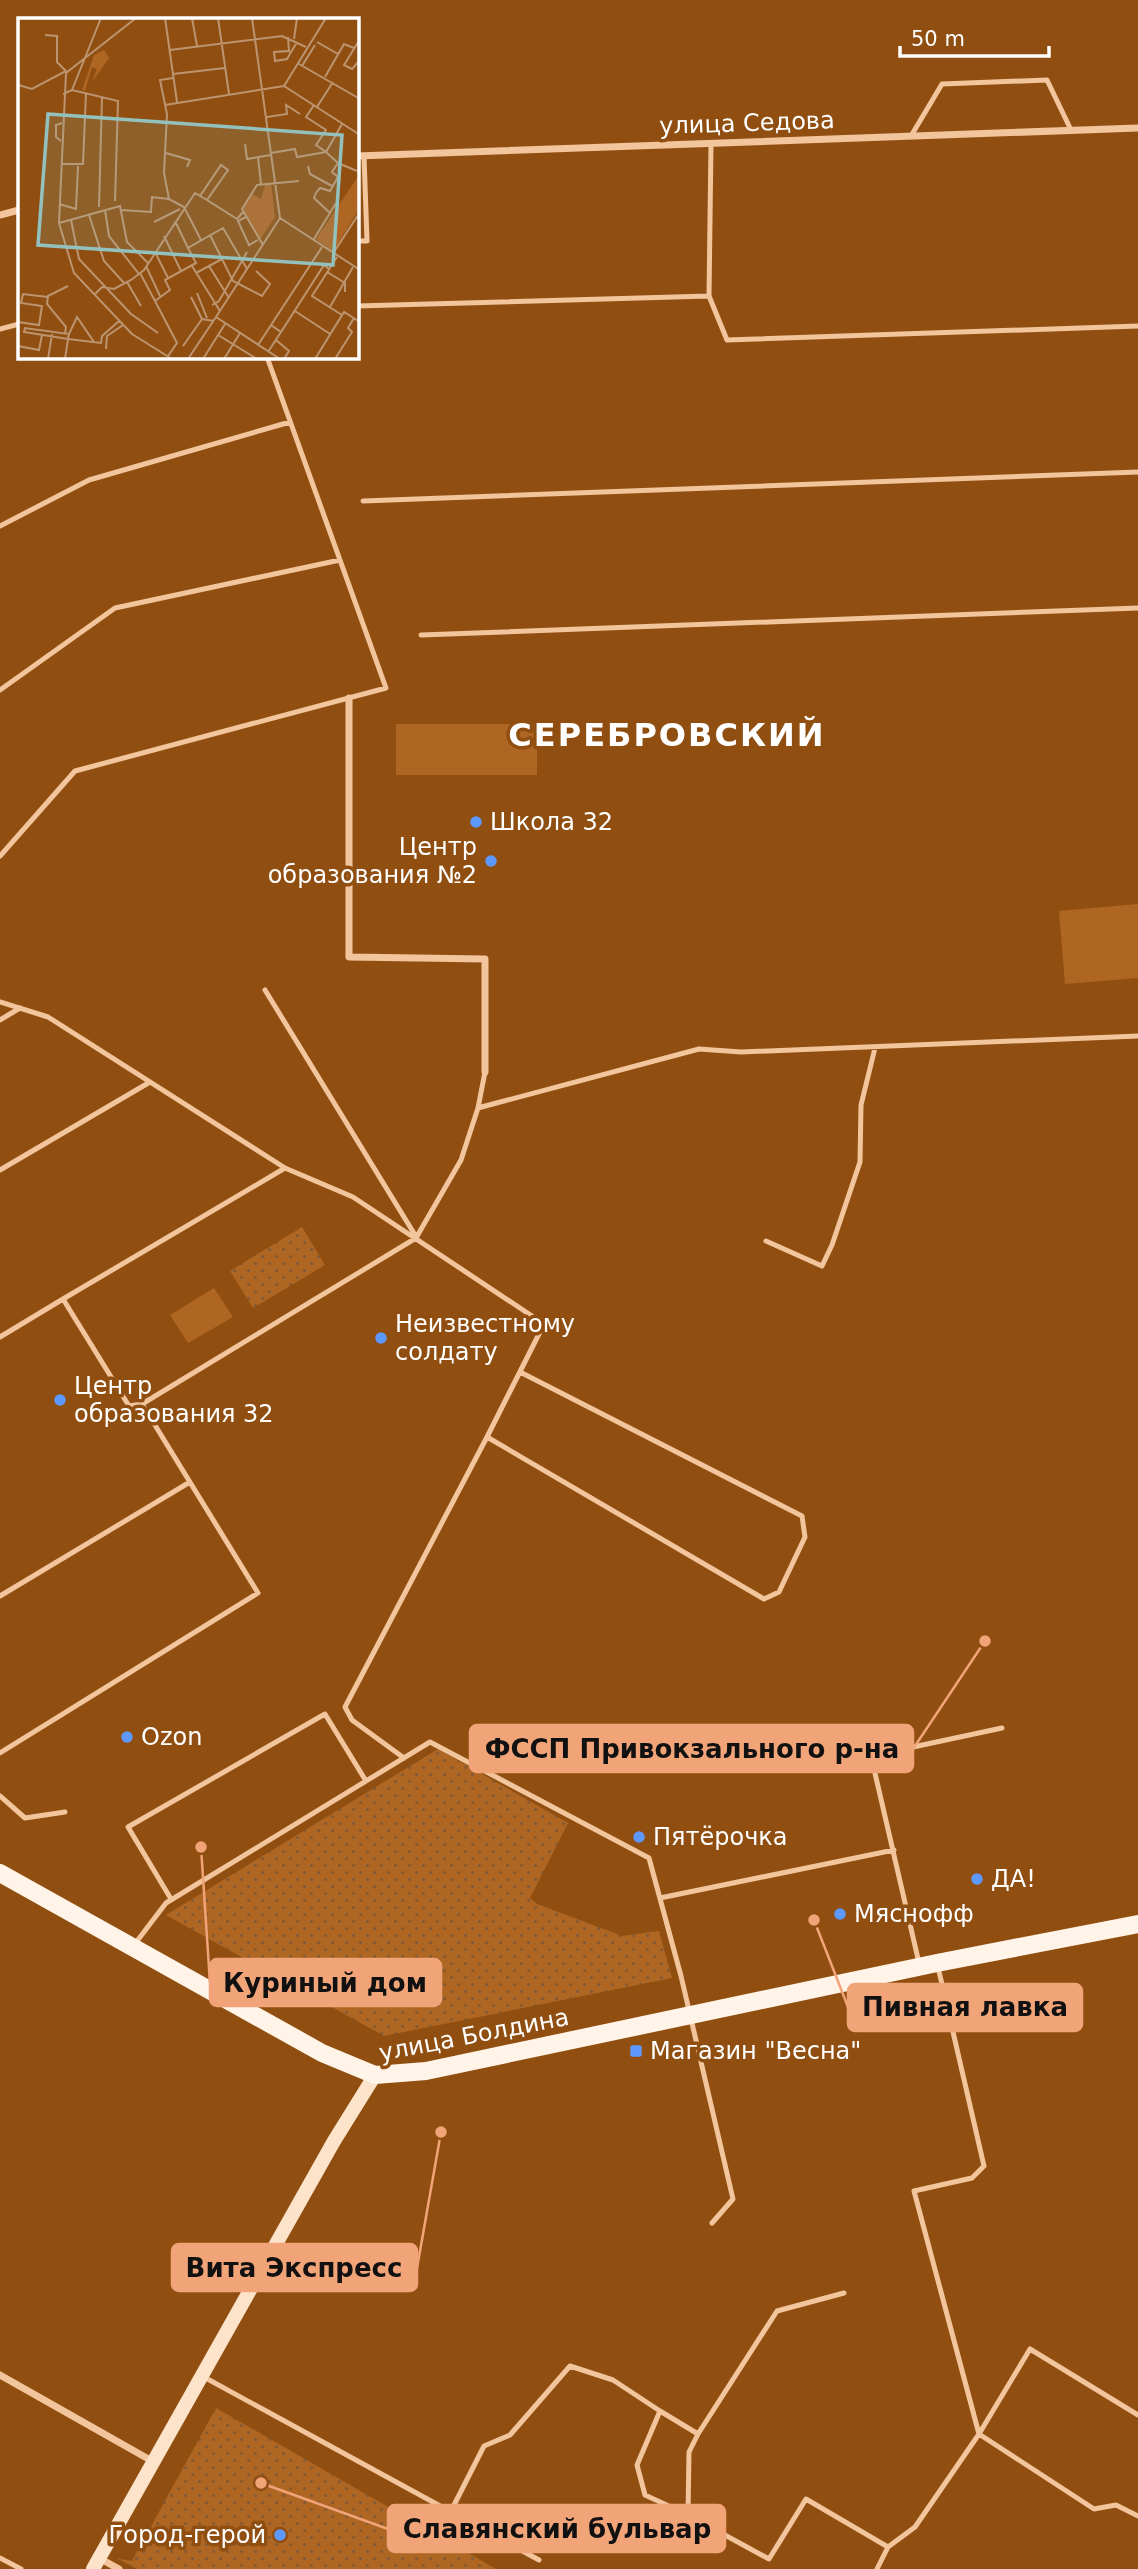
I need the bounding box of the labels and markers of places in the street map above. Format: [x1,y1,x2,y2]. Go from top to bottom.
place label: Школа 32 [490,808,613,836]
marker: Школа 32 [468,814,484,830]
place label: Центр образования №2 [268,833,477,889]
marker: Центр образования №2 [483,853,499,869]
place label: Неизвестному солдату [395,1310,575,1366]
marker: Неизвестному солдату [373,1330,389,1346]
place label: Центр образования 32 [74,1372,274,1428]
marker: Центр образования 32 [52,1392,68,1408]
place label: Ozon [141,1723,202,1751]
callout: ФССП Привокзального р-на [470,1725,913,1772]
marker: Ozon [119,1729,135,1745]
place label: Пятёрочка [653,1823,788,1851]
marker: Пятёрочка [631,1829,647,1845]
place label: ДА! [991,1865,1036,1893]
marker: ДА! [969,1871,985,1887]
place label: Мяснофф [854,1900,974,1928]
marker: Мяснофф [832,1906,848,1922]
callout: Куриный дом [210,1959,441,2006]
callout: Пивная лавка [848,1984,1082,2031]
place label: Магазин "Весна" [650,2037,861,2065]
marker: Магазин "Весна" [628,2043,644,2059]
callout: Вита Экспресс [172,2244,417,2291]
callout: Славянский бульвар [388,2505,725,2552]
place label: Город-герой [109,2521,266,2549]
marker: Город-герой [272,2527,288,2543]

